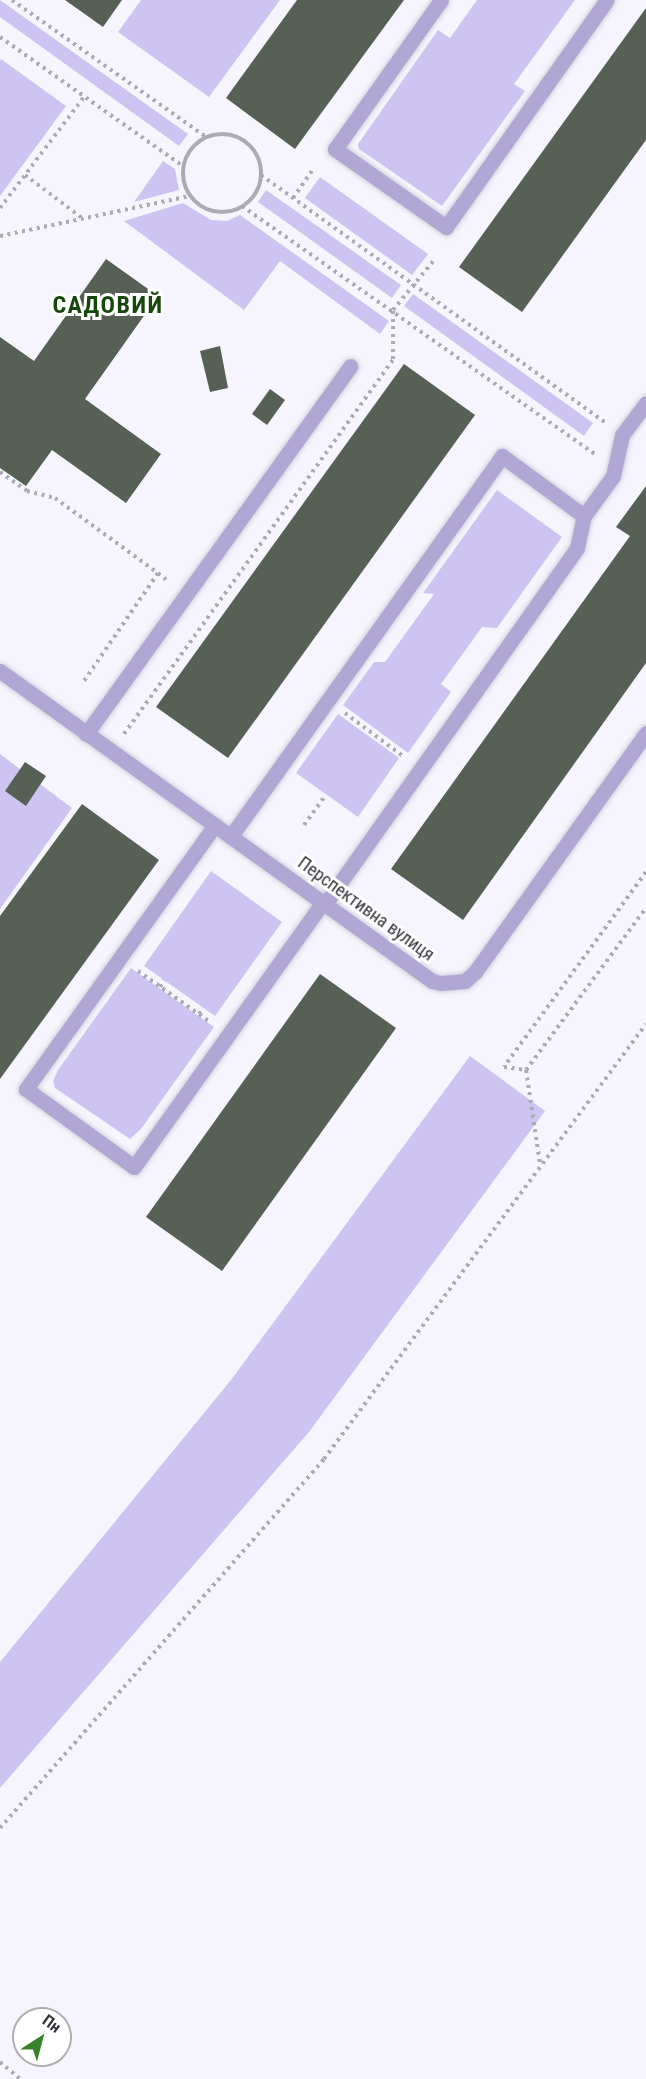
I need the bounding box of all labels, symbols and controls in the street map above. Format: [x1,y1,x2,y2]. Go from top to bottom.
district label: САДОВИЙ [52,292,164,320]
street label: Перспективна вулиця [294,852,438,966]
north arrow [12,2007,72,2067]
text: Пн [39,2011,64,2037]

